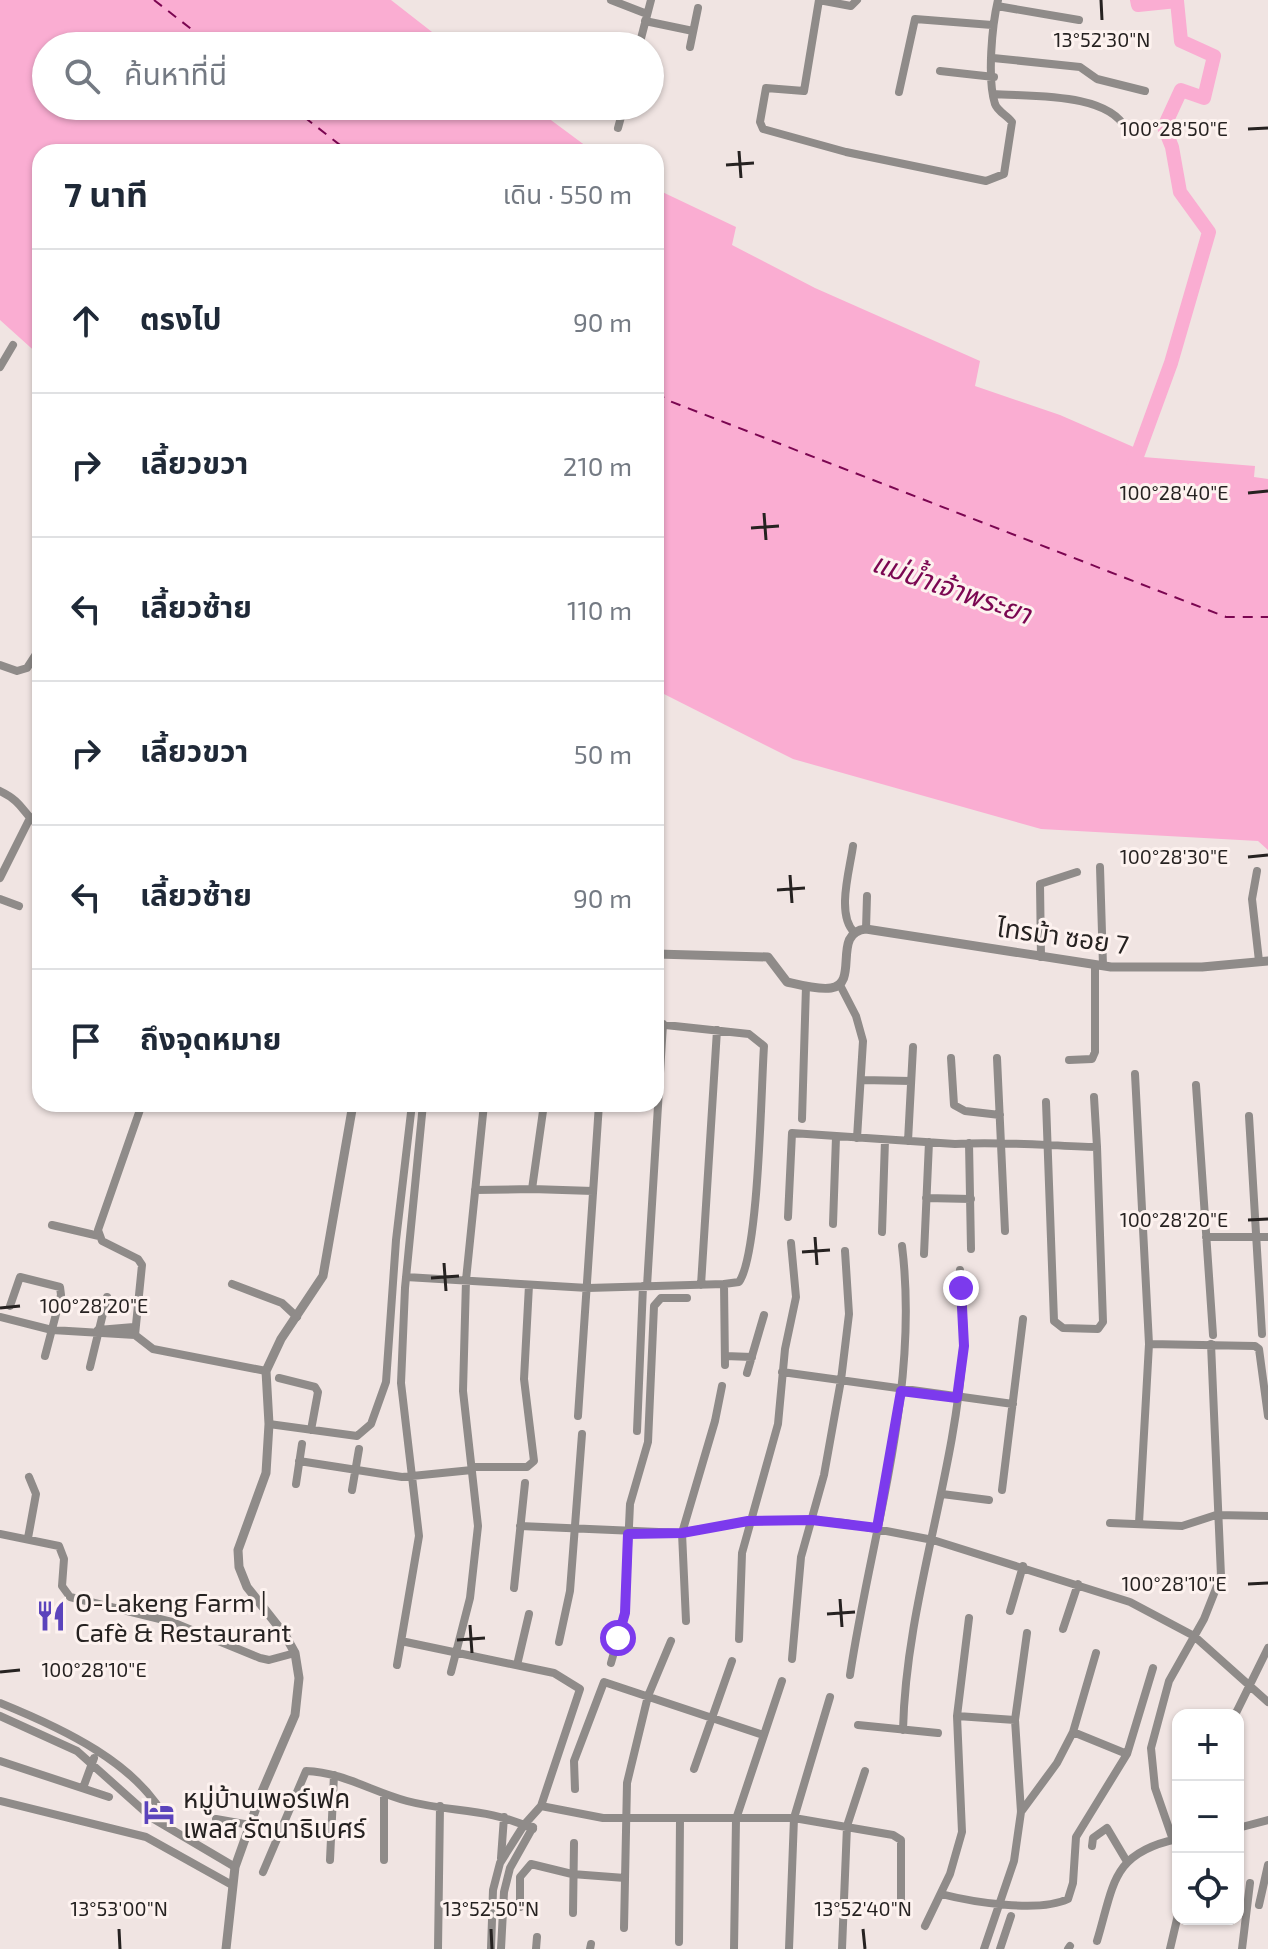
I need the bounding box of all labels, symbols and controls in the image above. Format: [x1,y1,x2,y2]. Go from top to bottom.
text: 13°52'30"N [1054,27,1150,51]
search box [32,32,664,120]
icon: search [60,54,104,98]
text: ค้นหาที่นี่ [124,55,227,91]
text: 100°28'50"E [1120,116,1228,140]
text: 7 นาที [64,173,148,214]
text: เดิน · 550 m [503,178,632,209]
icon: ahead [64,299,108,343]
text: ตรงไป [140,300,222,336]
text: 90 m [573,306,632,337]
icon: right [64,443,108,487]
text: เลี้ยวขวา [140,444,248,480]
text: 210 m [563,450,632,481]
text: 100°28'40"E [1119,480,1229,504]
water label: แม่น้ำเจ้าพระยา [868,543,1038,631]
icon: left [64,587,108,631]
text: เลี้ยวซ้าย [140,588,252,624]
text: 110 m [567,594,632,625]
icon: right [64,731,108,775]
text: เลี้ยวขวา [140,732,248,768]
text: 50 m [574,738,632,769]
text: 100°28'30"E [1120,844,1228,868]
icon: left [64,875,108,919]
text: เลี้ยวซ้าย [140,876,252,912]
text: 90 m [573,882,632,913]
street label: ไทรม้า ซอย 7 [994,910,1131,960]
icon: arrive [64,1019,108,1063]
text: ถึงจุดหมาย [140,1020,281,1056]
text: 100°28'20"E [1120,1207,1228,1231]
route end [943,1270,979,1306]
text: 100°28'20"E [40,1293,148,1317]
text: 100°28'10"E [1121,1571,1227,1595]
place label: O-Lakeng Farm | Cafè & Restaurant [75,1586,291,1647]
restaurant icon: O-Lakeng Farm | Cafè & Restaurant [34,1599,68,1633]
route start [600,1620,636,1656]
text: 100°28'10"E [41,1657,147,1681]
map controls [1172,1709,1244,1925]
button: + [1172,1709,1244,1781]
button: − [1172,1781,1244,1853]
place label: หมู่บ้านเพอร์เฟค เพลส รัตนาธิเบศร์ [183,1782,367,1843]
hotel icon: หมู่บ้านเพอร์เฟค เพลส รัตนาธิเบศร์ [142,1795,176,1829]
button: locate [1172,1853,1244,1925]
text: 13°53'00"N [70,1896,168,1920]
text: 13°52'50"N [443,1896,539,1920]
text: 13°52'40"N [814,1896,912,1920]

